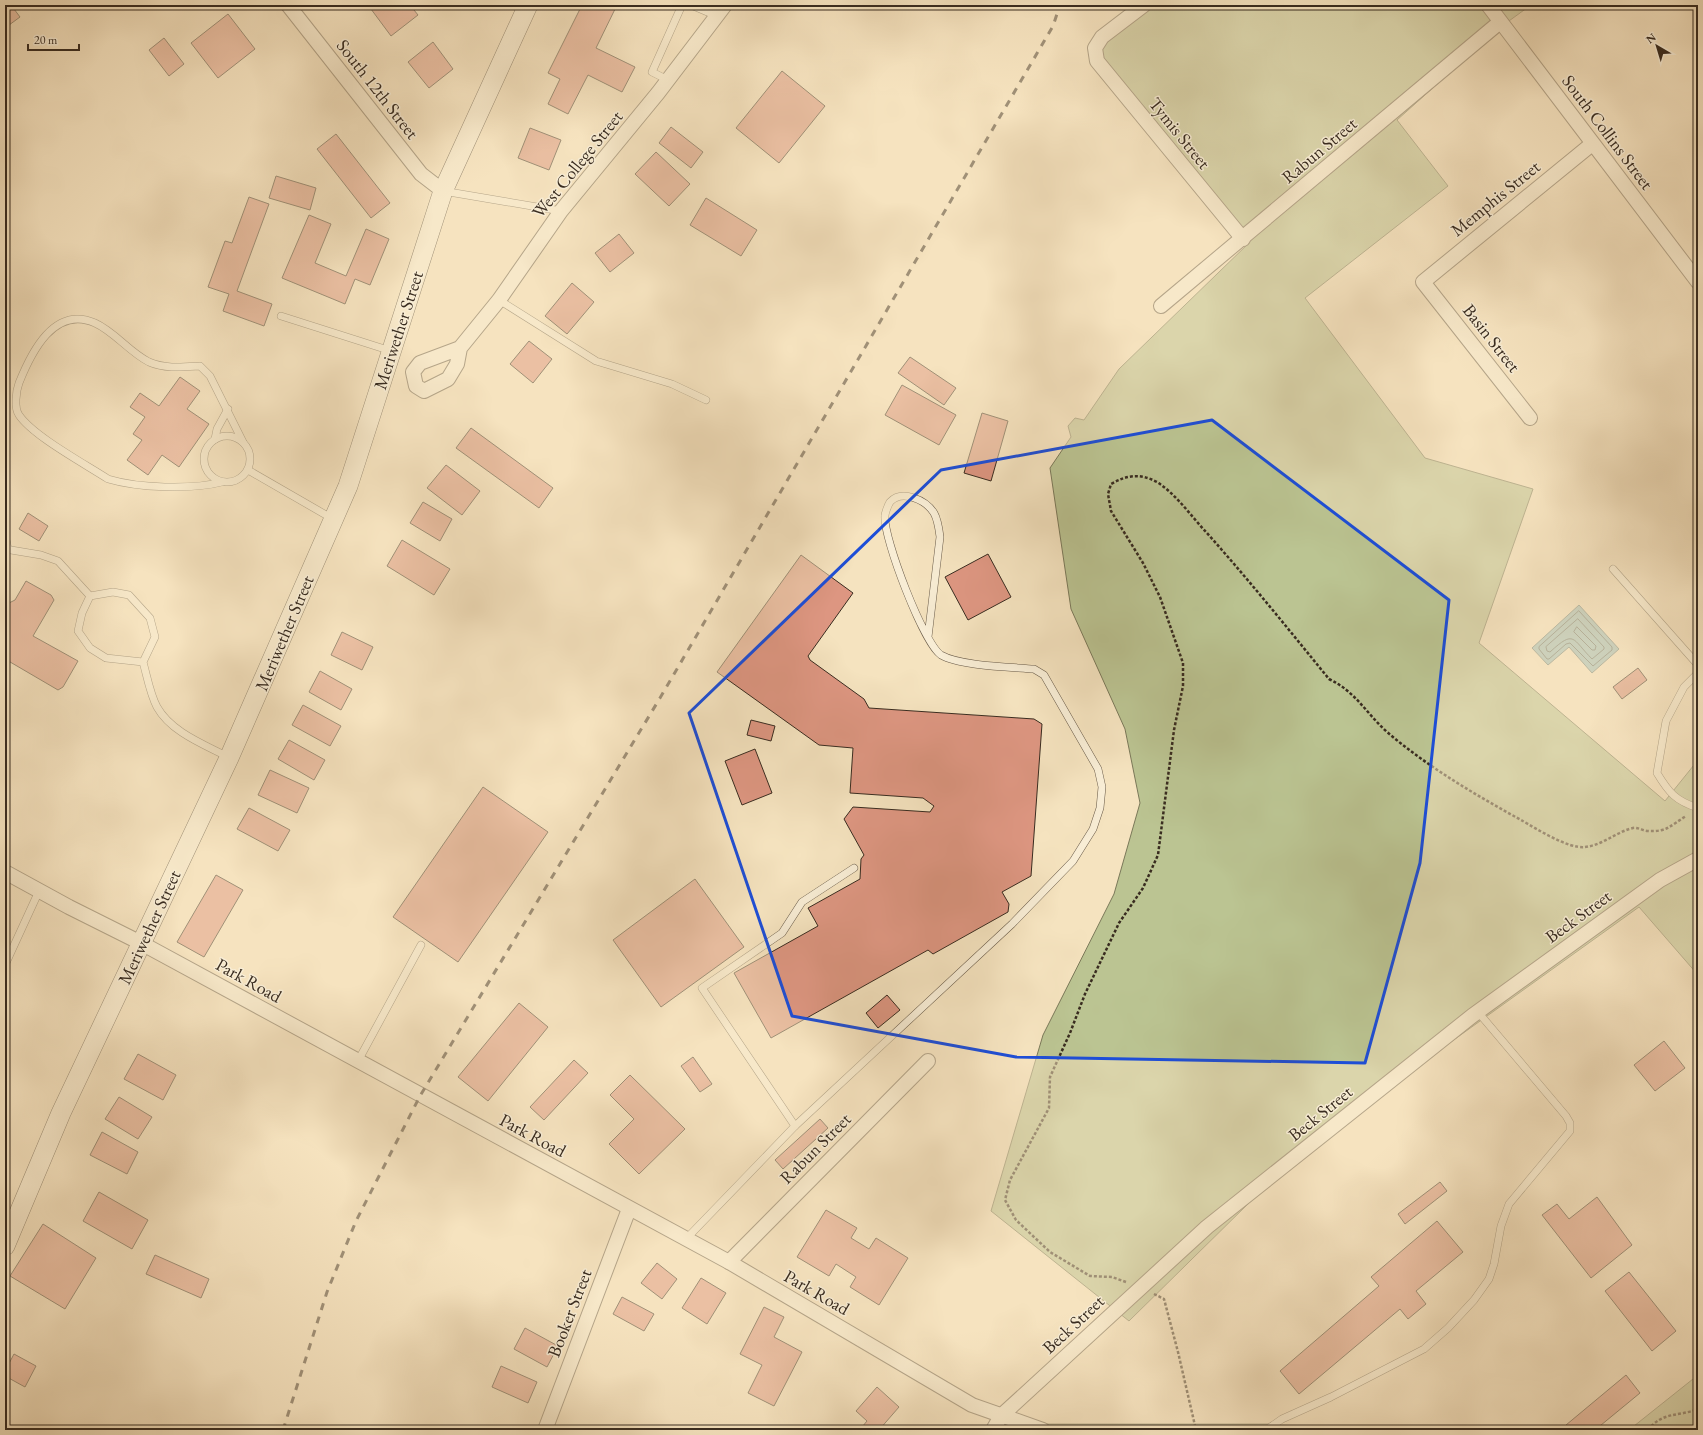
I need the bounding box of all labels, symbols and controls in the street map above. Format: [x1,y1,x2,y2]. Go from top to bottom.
scale bar [28,26,79,52]
north arrow [1637,26,1677,66]
text: N [1643,30,1659,46]
text: 20 m [34,32,58,48]
street label: South 12th Street [332,34,424,144]
street label: South Collins Street [1557,70,1659,194]
street label: Tymis Street [1144,93,1216,174]
street label: West College Street [527,105,628,222]
street label: Rabun Street [1277,112,1362,188]
street label: Memphis Street [1446,155,1545,241]
street label: Meriwether Street [368,267,428,392]
street label: Basin Street [1458,299,1526,377]
street label: Meriwether Street [249,571,319,694]
street label: Meriwether Street [113,866,186,988]
street label: Beck Street [1540,884,1616,948]
street label: Park Road [212,953,287,1008]
street label: Beck Street [1283,1080,1357,1146]
street label: Rabun Street [775,1107,856,1188]
street label: Park Road [496,1108,571,1162]
street label: Park Road [780,1264,855,1320]
street label: Booker Street [542,1265,596,1360]
street label: Beck Street [1037,1289,1109,1358]

